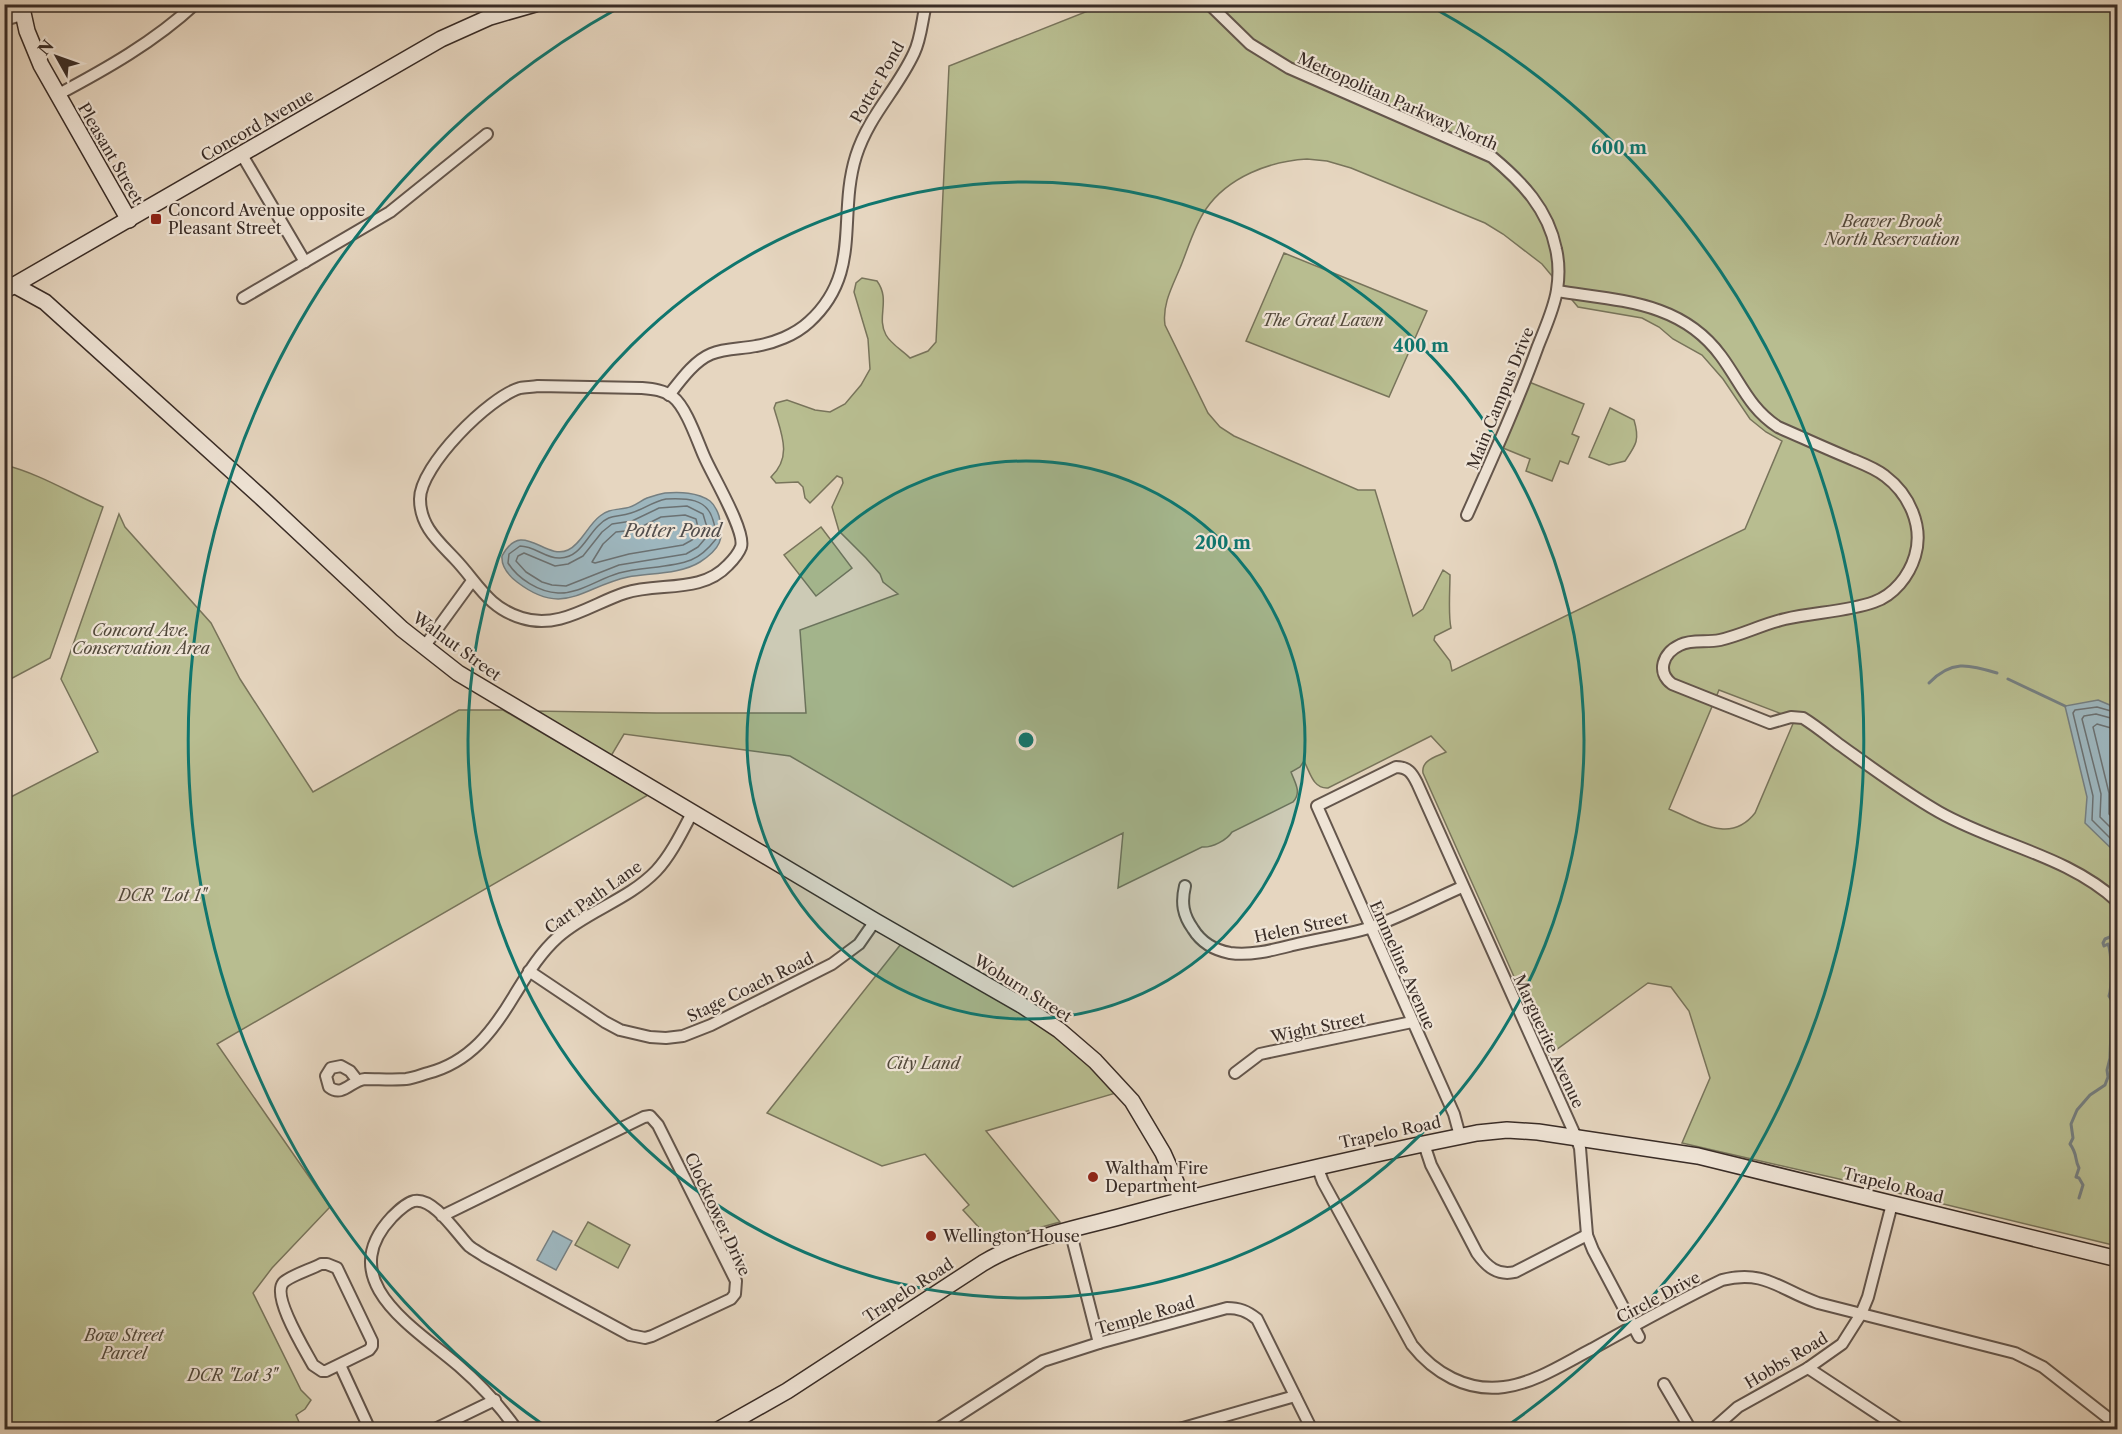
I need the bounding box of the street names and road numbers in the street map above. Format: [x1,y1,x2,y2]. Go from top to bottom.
street label: Potter Pond [846,38,908,126]
street label: Metropolitan Parkway North [1295,48,1501,154]
street label: Concord Avenue [197,85,317,165]
street label: Pleasant Street [74,99,148,207]
street label: Main Campus Drive [1462,324,1538,472]
street label: Walnut Street [408,607,505,685]
street label: Cart Path Lane [541,856,645,938]
street label: Emmeline Avenue [1366,897,1440,1033]
street label: Helen Street [1252,907,1350,947]
street label: Stage Coach Road [684,948,817,1026]
street label: Woburn Street [969,949,1076,1026]
street label: Marguerite Avenue [1509,971,1589,1111]
street label: Wight Street [1268,1007,1367,1047]
street label: Trapelo Road [1337,1111,1443,1153]
street label: Clocktower Drive [681,1149,755,1279]
street label: Trapelo Road [1840,1163,1946,1207]
street label: Trapelo Road [859,1253,957,1327]
street label: Circle Drive [1613,1267,1703,1327]
street label: Temple Road [1093,1291,1197,1339]
street label: Hobbs Road [1741,1327,1831,1393]

